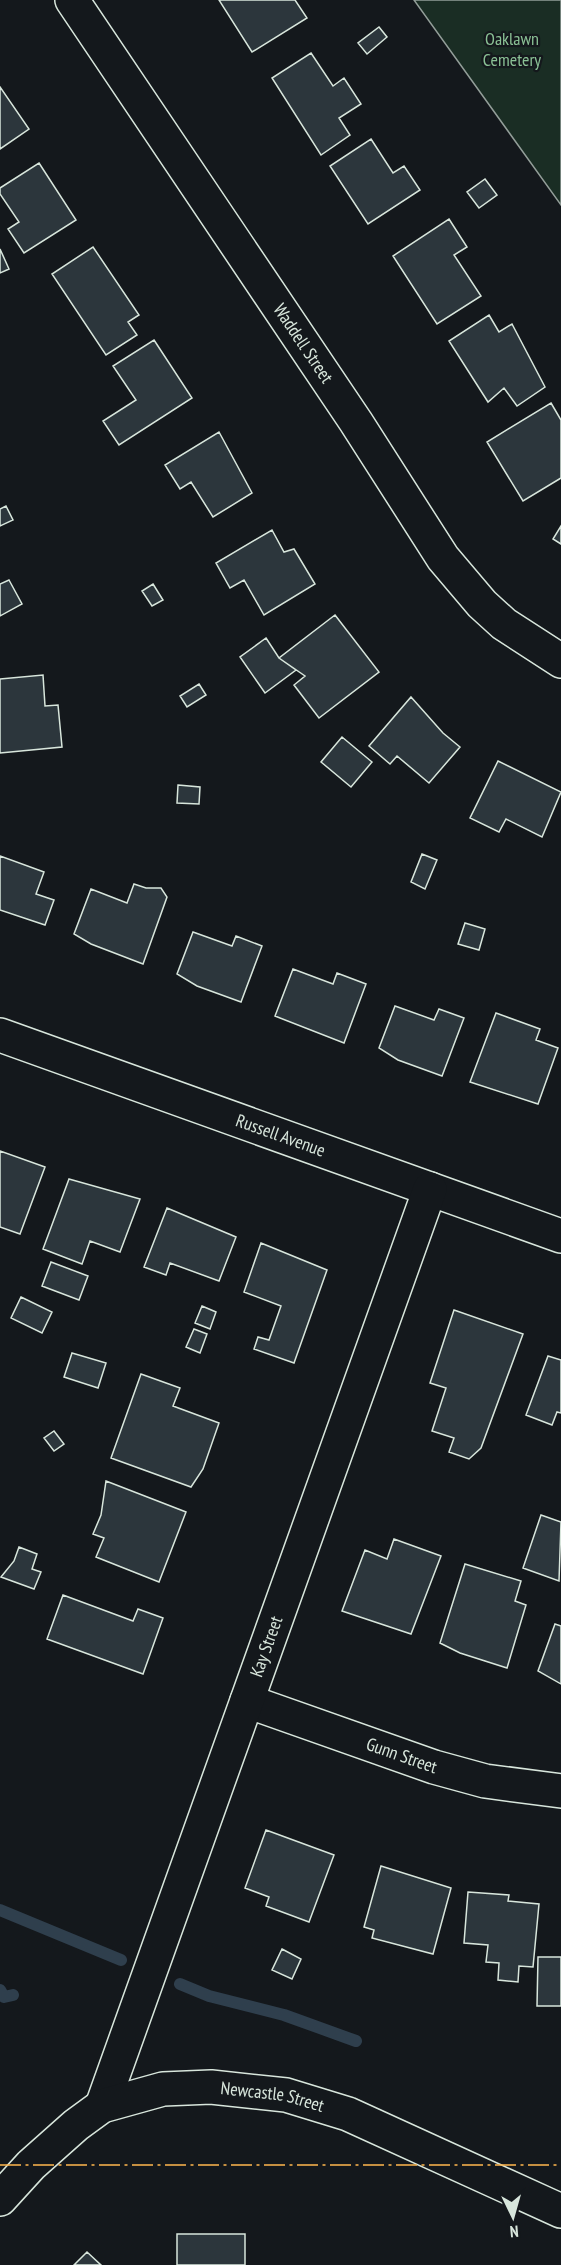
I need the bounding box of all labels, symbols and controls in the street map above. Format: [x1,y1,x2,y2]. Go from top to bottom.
park label: Oaklawn Cemetery [483,27,541,71]
street label: Waddell Street [269,299,339,387]
street label: Russell Avenue [233,1108,329,1162]
street label: Kay Street [244,1613,287,1680]
street label: Gunn Street [363,1732,440,1778]
street label: Newcastle Street [220,2076,327,2117]
north arrow [483,2187,543,2247]
text: N [509,2222,519,2242]

